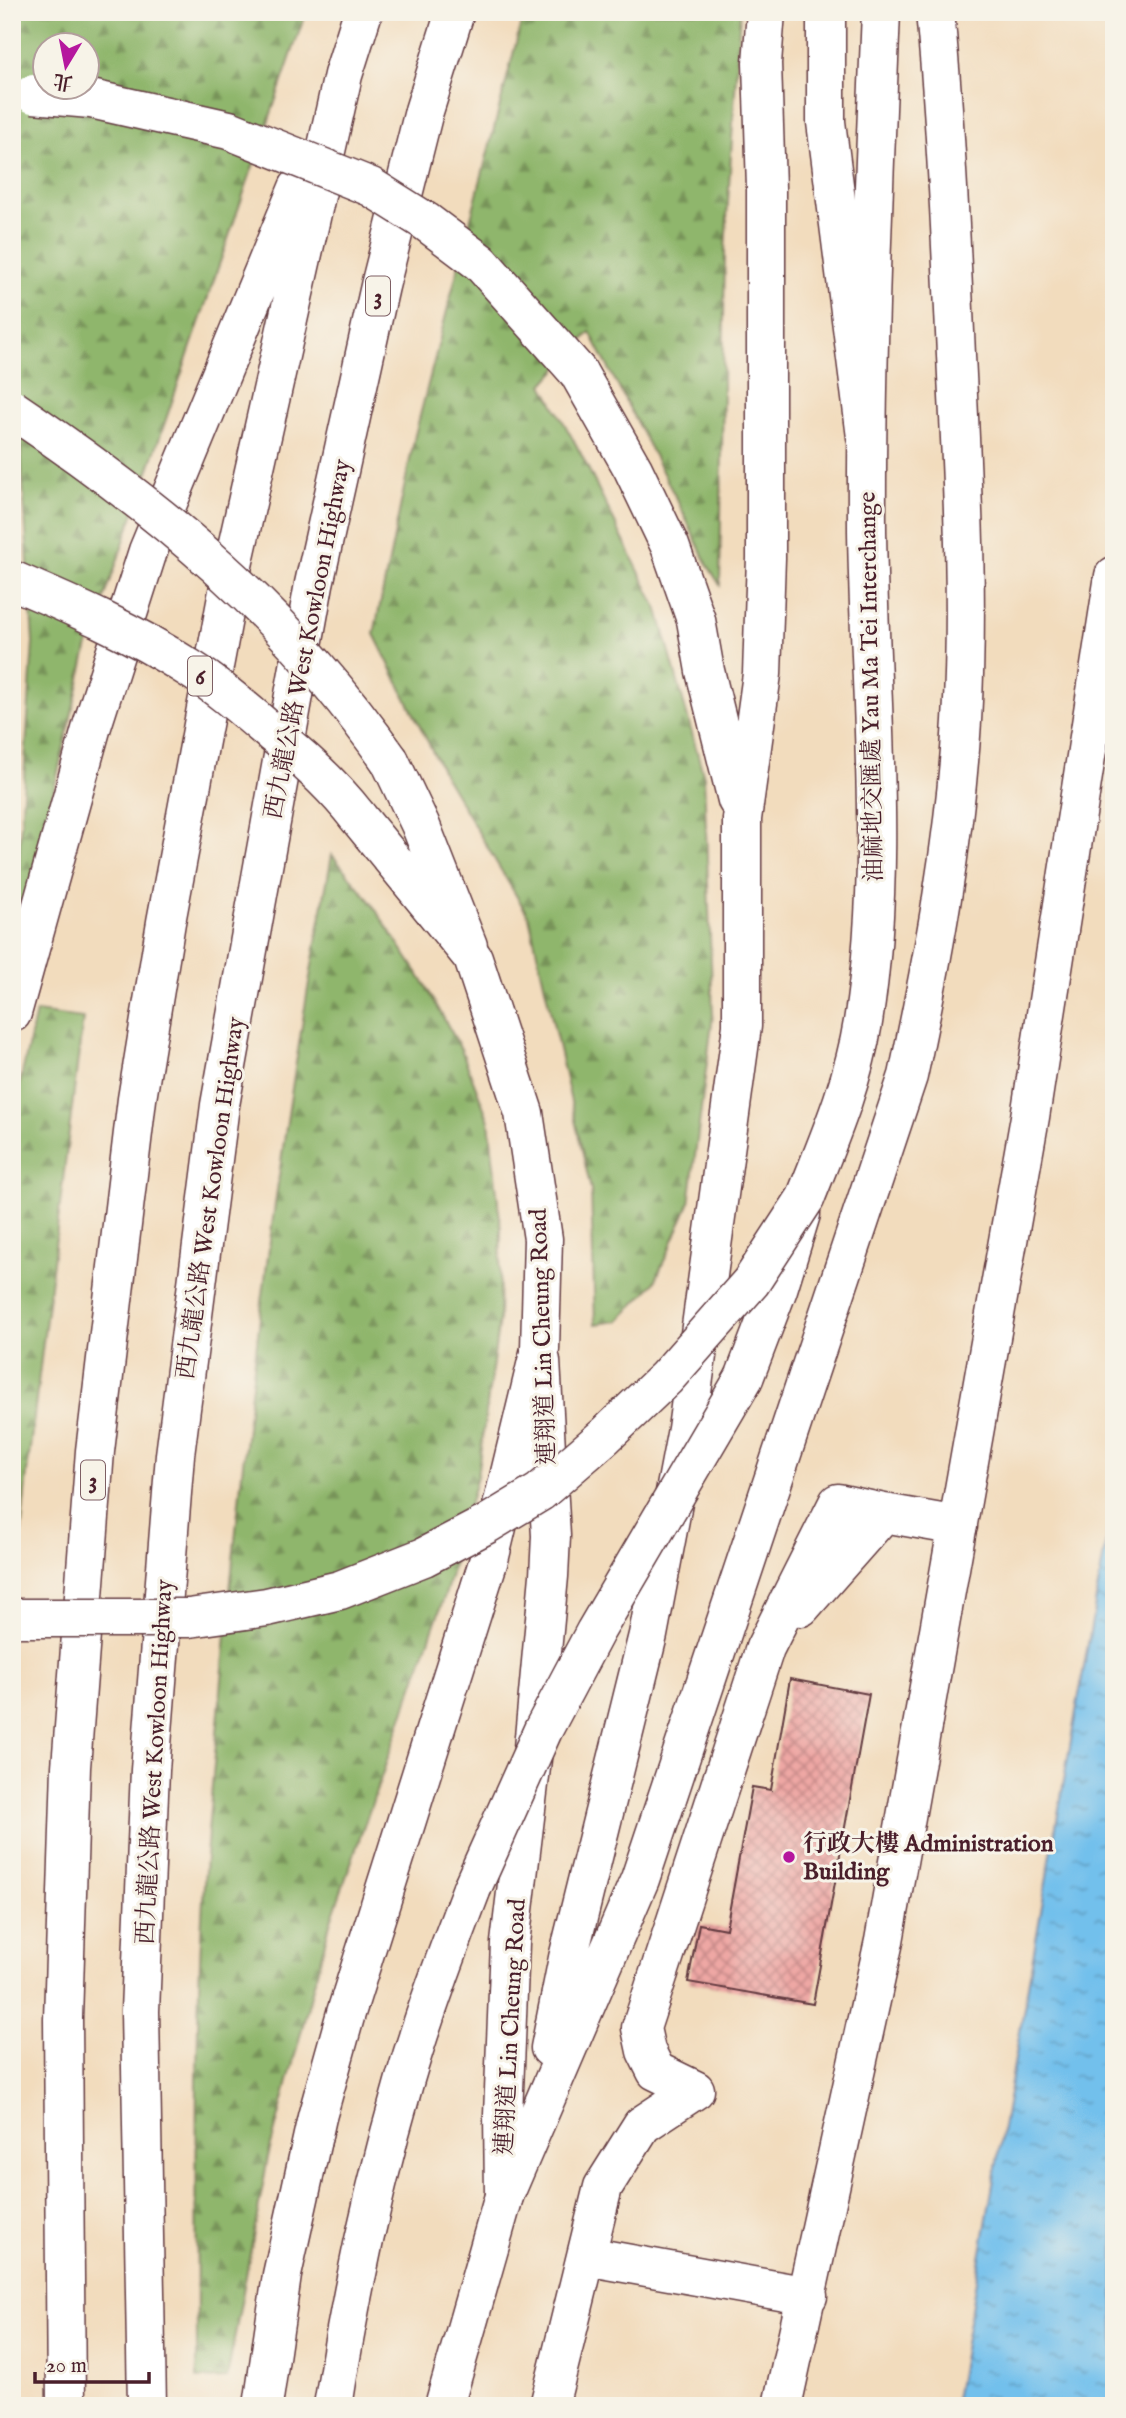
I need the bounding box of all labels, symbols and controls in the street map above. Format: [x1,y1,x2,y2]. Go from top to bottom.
north arrow [32,32,102,102]
text: 北 [52,67,75,94]
road number: 3 [366,276,390,316]
street label: 西九龍公路 West Kowloon Highway [258,457,359,822]
street label: 油麻地交匯處 Yau Ma Tei Interchange [853,491,890,883]
road number: 6 [188,656,212,696]
street label: 西九龍公路 West Kowloon Highway [171,1015,252,1382]
street label: 連翔道 Lin Cheung Road [524,1208,563,1466]
road number: 3 [81,1460,105,1499]
street label: 西九龍公路 West Kowloon Highway [130,1578,181,1946]
place label: 行政大樓 Administration Building [803,1829,1054,1888]
marker: 行政大樓 Administration Building [781,1849,797,1865]
street label: 連翔道 Lin Cheung Road [489,1898,534,2156]
scale bar [35,2341,149,2385]
text: 20 m [46,2353,87,2380]

